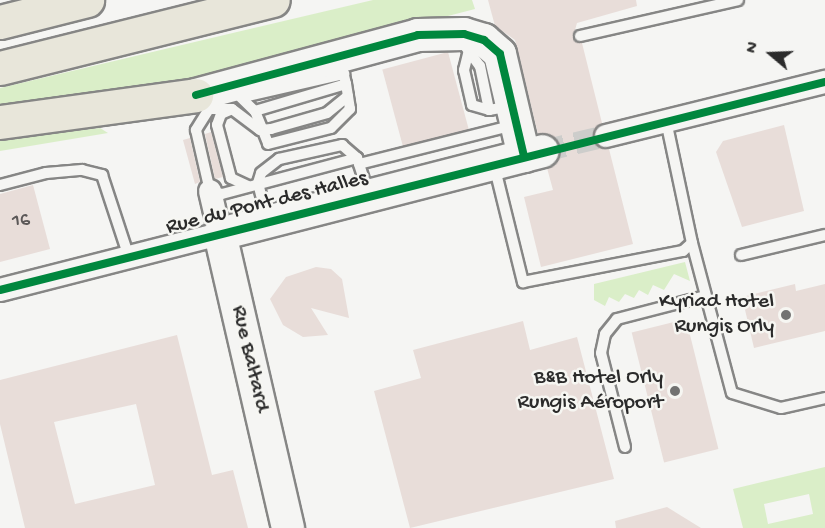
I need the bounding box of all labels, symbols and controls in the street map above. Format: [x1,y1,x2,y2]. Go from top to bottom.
north arrow [741,24,801,84]
text: N [743,40,764,56]
street label: Rue du Pont des Halles [164,166,370,242]
house number: 16 [12,209,30,233]
place label: Kyriad Hotel Rungis Orly [659,289,774,340]
street label: Rue Baltard [224,303,274,415]
marker: Kyriad Hotel Rungis Orly [779,308,793,322]
place label: B&B Hotel Orly Rungis Aéroport [518,365,663,416]
marker: B&B Hotel Orly Rungis Aéroport [668,384,682,398]

